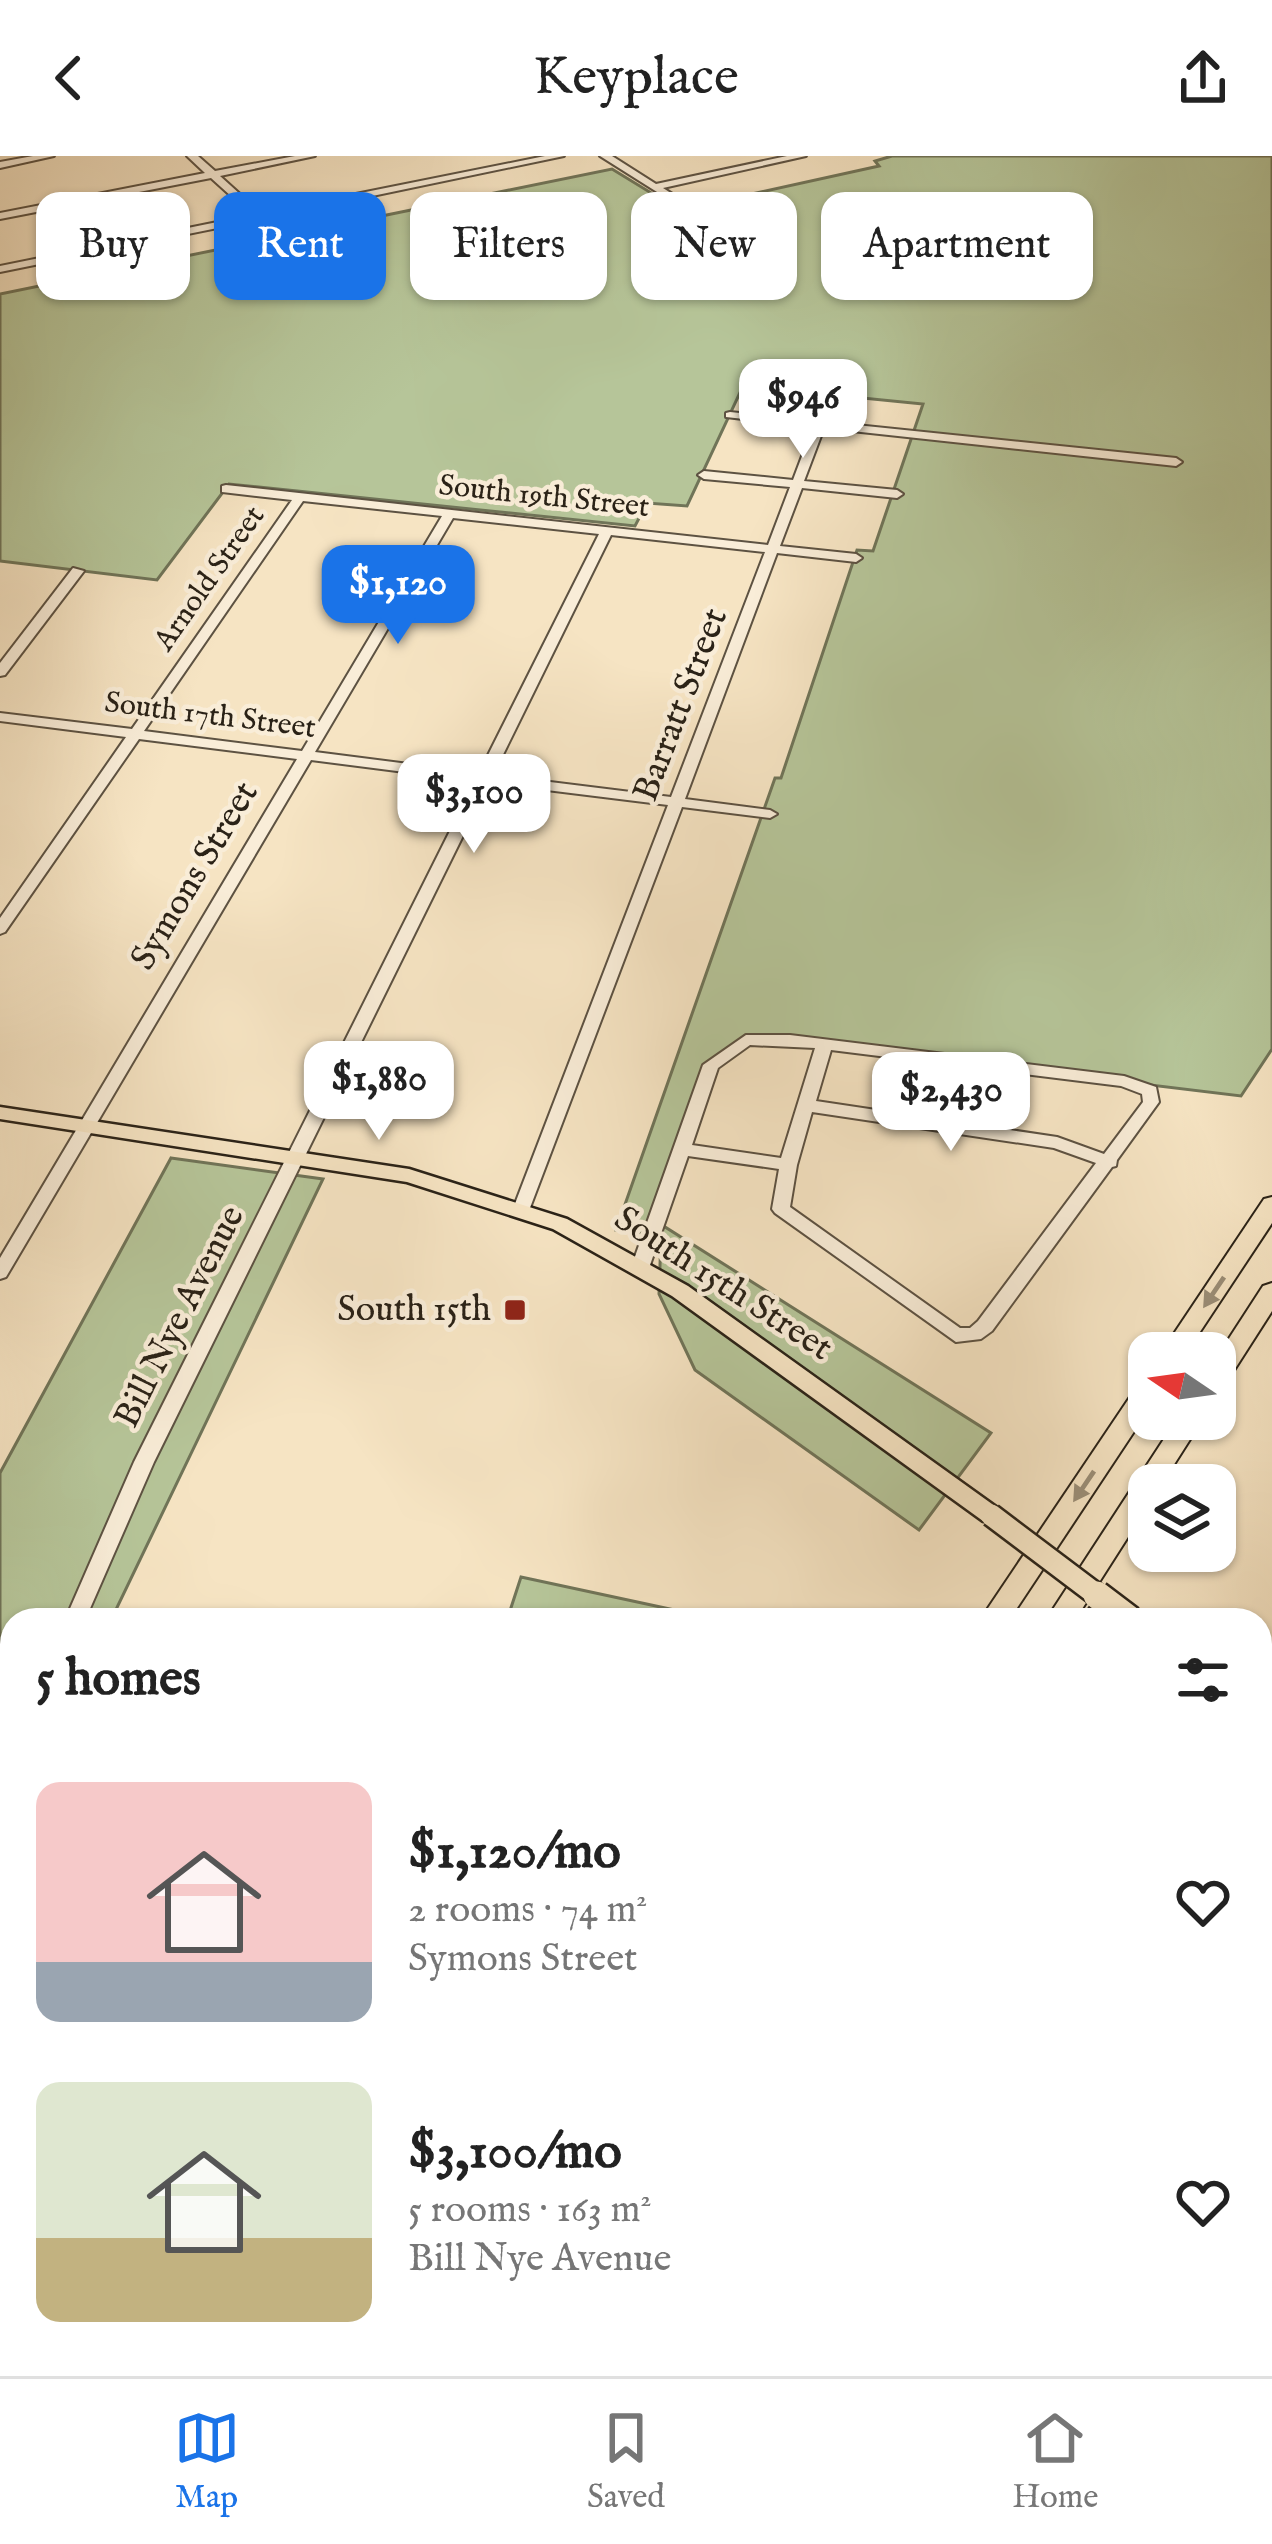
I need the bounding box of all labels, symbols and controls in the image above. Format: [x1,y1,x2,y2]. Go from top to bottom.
text: Keyplace [533,44,739,113]
icon: back [36,45,102,111]
icon: share [1170,45,1236,111]
chip: Buy [36,192,190,300]
chip: Rent [214,192,386,300]
chip: Filters [410,192,607,300]
chip: New [631,192,797,300]
chip: Apartment [821,192,1093,300]
pin: $946 [732,359,874,461]
text: $946 [766,373,840,422]
street label: South 19th Street [437,467,651,527]
street label: Arnold Street [146,499,274,660]
pin: $1,120 [300,545,496,647]
text: $1,120 [349,559,447,608]
street label: Barratt Street [623,602,739,808]
street label: South 17th Street [102,684,318,748]
pin: $3,100 [376,754,572,856]
text: $3,100 [424,768,524,817]
street label: Symons Street [121,773,269,979]
pin: $1,880 [281,1041,477,1143]
pin: $2,430 [853,1052,1049,1154]
text: $1,880 [331,1055,427,1104]
text: $2,430 [899,1066,1003,1115]
street label: South 15th Street [605,1196,841,1372]
street label: Bill Nye Avenue [104,1198,256,1436]
one-way arrow [1204,1275,1226,1308]
place label: South 15th [337,1287,491,1333]
marker: South 15th [502,1297,528,1323]
north arrow [1128,1332,1236,1440]
map controls [1128,1332,1236,1572]
button: layers [1128,1464,1236,1572]
one-way arrow [1073,1470,1096,1503]
icon: filters [1170,1647,1236,1713]
text: 5 homes [36,1648,201,1713]
text: $1,120/mo [408,1821,621,1886]
icon: home [132,1830,276,1974]
icon: heart [1170,1869,1236,1935]
text: 2 rooms · 74 m² [408,1886,647,1935]
text: Symons Street [408,1935,637,1984]
text: $3,100/mo [408,2121,622,2186]
icon: home [132,2130,276,2274]
icon: heart [1170,2169,1236,2235]
text: 5 rooms · 163 m² [408,2186,652,2235]
text: Bill Nye Avenue [408,2235,671,2284]
tab: Map [174,2405,240,2519]
tab: Saved [587,2405,665,2519]
tab: Home [1012,2405,1098,2519]

